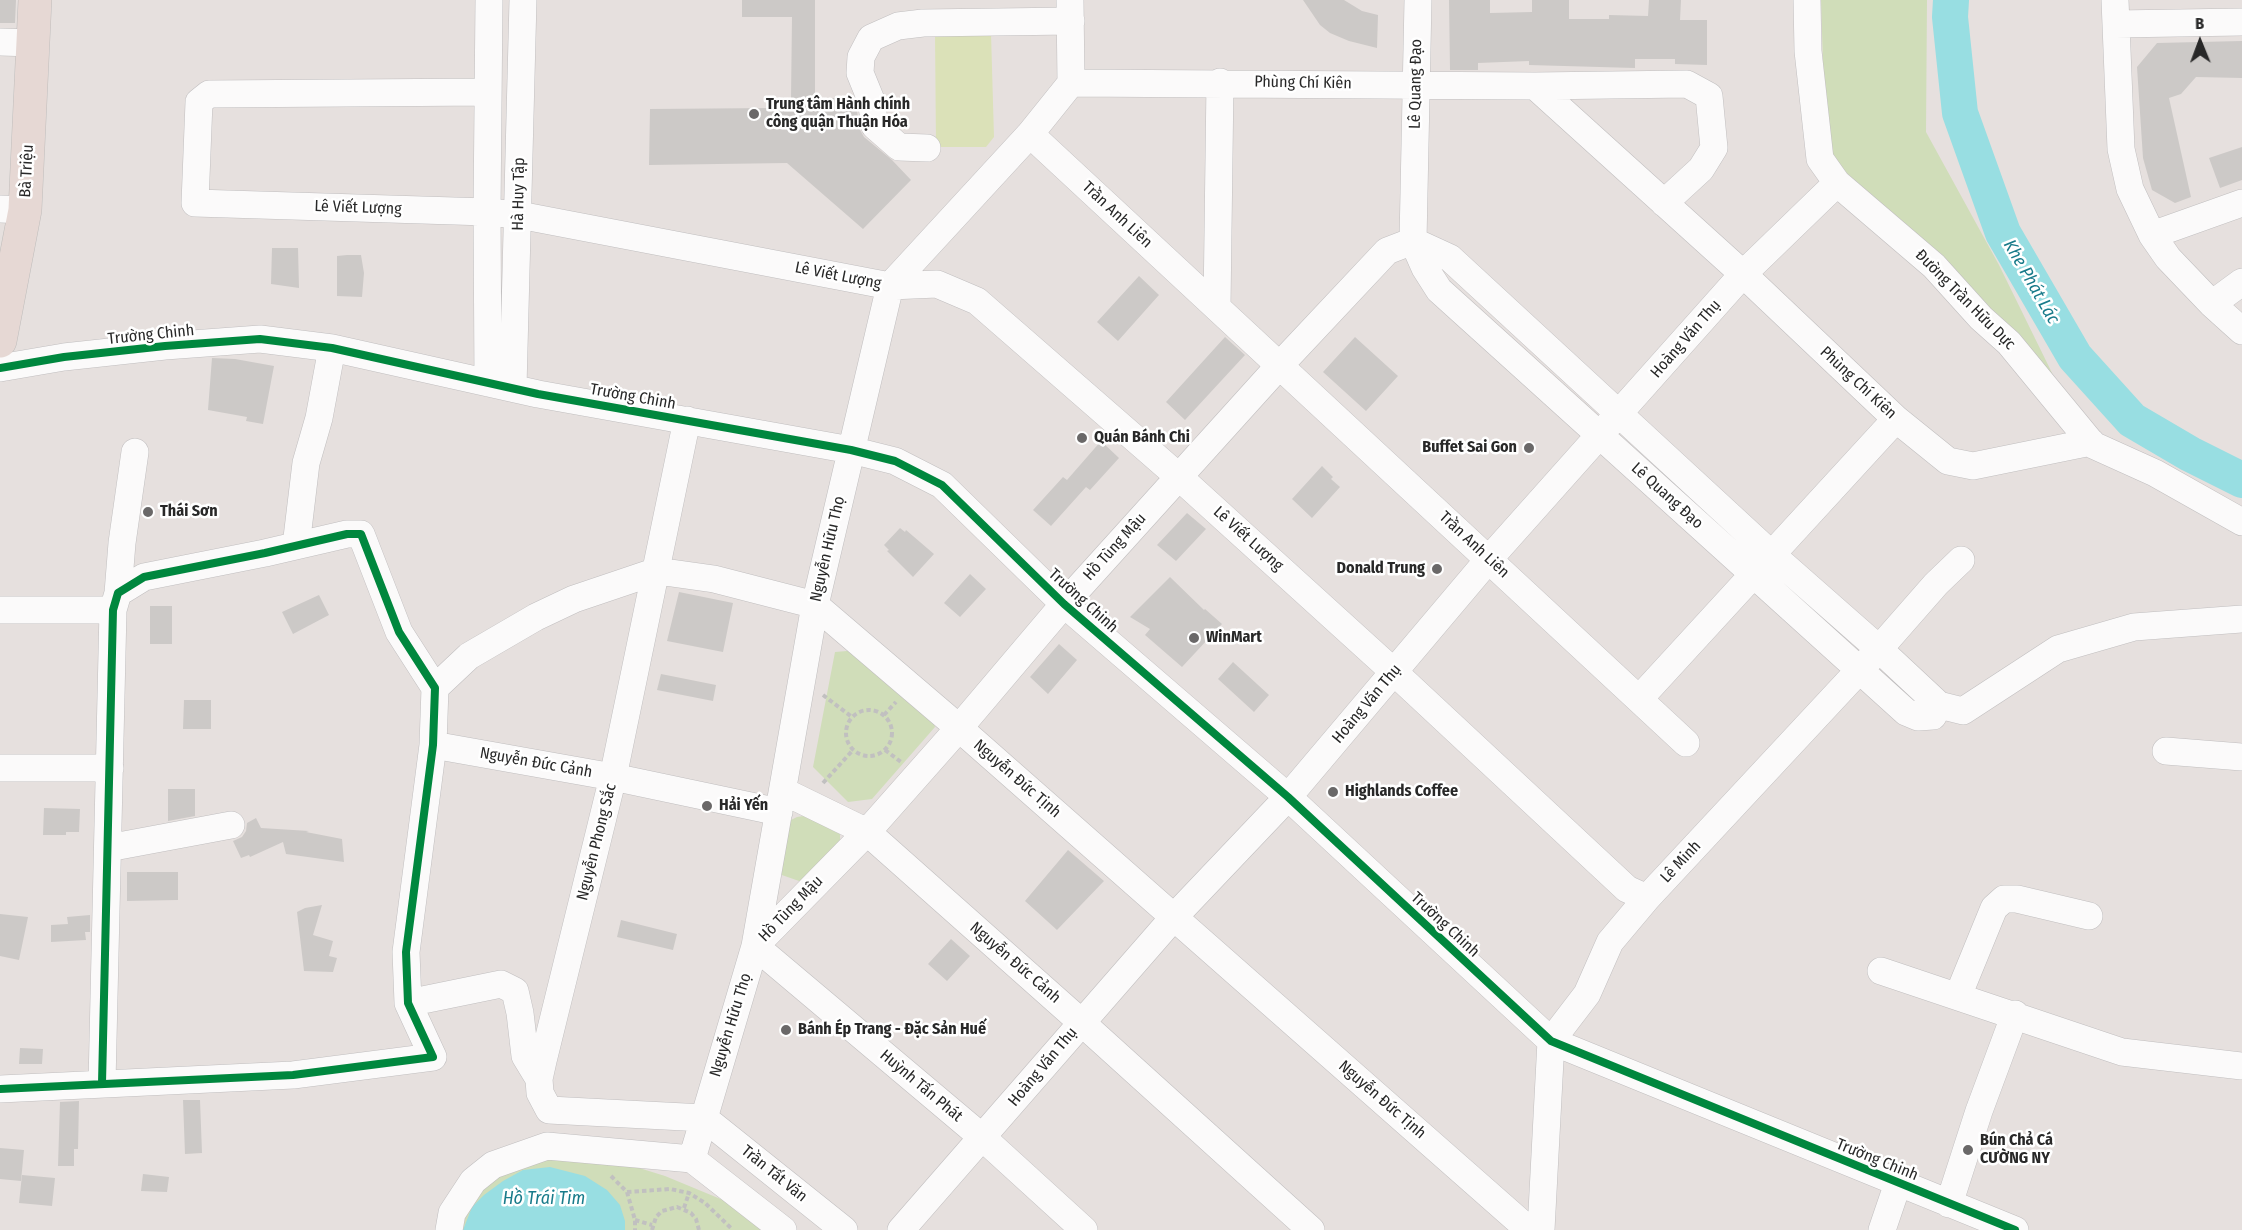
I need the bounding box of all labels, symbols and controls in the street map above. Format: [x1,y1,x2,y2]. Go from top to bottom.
north arrow [2170,12,2230,72]
text: B [2195,14,2204,33]
street label: Lê Quang Đạo [1406,39,1426,129]
street label: Phùng Chí Kiên [1254,73,1352,93]
place label: Trung tâm Hành chính công quận Thuận Hóa [766,95,910,133]
marker: Trung tâm Hành chính công quận Thuận Hóa [747,107,761,121]
street label: Bà Triệu [16,144,38,198]
street label: Hà Huy Tập [509,157,529,231]
street label: Trần Anh Liên [1078,178,1156,252]
street label: Lê Viết Lượng [314,197,402,219]
water label: Khe Phát Lác [1998,236,2064,328]
street label: Đường Trần Hữu Dực [1911,246,2019,354]
street label: Lê Viết Lượng [793,258,883,294]
street label: Hoàng Văn Thụ [1647,296,1725,382]
street label: Trường Chinh [107,321,195,349]
street label: Phùng Chí Kiên [1816,343,1900,423]
street label: Trường Chinh [589,380,677,414]
place label: Quán Bánh Chi [1094,428,1190,448]
marker: Quán Bánh Chi [1075,431,1089,445]
place label: Buffet Sai Gon [1422,438,1517,458]
marker: Buffet Sai Gon [1522,441,1536,455]
street label: Lê Quang Đạo [1627,459,1707,533]
street label: Nguyễn Hữu Thọ [807,494,849,604]
place label: Thái Sơn [160,502,218,522]
street label: Lê Viết Lượng [1209,503,1287,575]
marker: Thái Sơn [141,505,155,519]
street label: Trần Anh Liên [1435,508,1513,582]
street label: Hồ Tùng Mậu [1080,509,1150,585]
place label: Donald Trung [1337,559,1425,579]
marker: Donald Trung [1430,562,1444,576]
street label: Trường Chinh [1044,565,1122,637]
place label: WinMart [1206,628,1262,648]
marker: WinMart [1187,631,1201,645]
street label: Hoàng Văn Thụ [1328,661,1406,747]
street label: Nguyễn Đức Tịnh [969,736,1065,822]
street label: Nguyễn Đức Cảnh [478,744,594,782]
street label: Nguyễn Phong Sắc [573,782,621,902]
place label: Highlands Coffee [1345,782,1458,802]
marker: Highlands Coffee [1326,785,1340,799]
place label: Hải Yến [719,796,768,816]
marker: Hải Yến [700,799,714,813]
street label: Lê Minh [1657,837,1705,887]
street label: Hồ Tùng Mậu [755,872,827,946]
street label: Trường Chinh [1407,888,1483,962]
street label: Nguyễn Đức Cảnh [966,918,1064,1008]
street label: Nguyễn Hữu Thọ [706,971,756,1079]
place label: Bánh Ép Trang - Đặc Sản Huế [798,1020,986,1040]
marker: Bánh Ép Trang - Đặc Sản Huế [779,1023,793,1037]
street label: Hoàng Văn Thụ [1004,1024,1082,1110]
street label: Huỳnh Tấn Phát [876,1046,966,1126]
street label: Nguyễn Đức Tịnh [1334,1057,1430,1143]
place label: Bún Chả Cá CƯỜNG NY [1980,1131,2053,1169]
street label: Trường Chinh [1833,1135,1921,1185]
street label: Trần Tất Văn [737,1142,811,1206]
marker: Bún Chả Cá CƯỜNG NY [1961,1143,1975,1157]
water label: Hồ Trái Tim [503,1188,585,1210]

